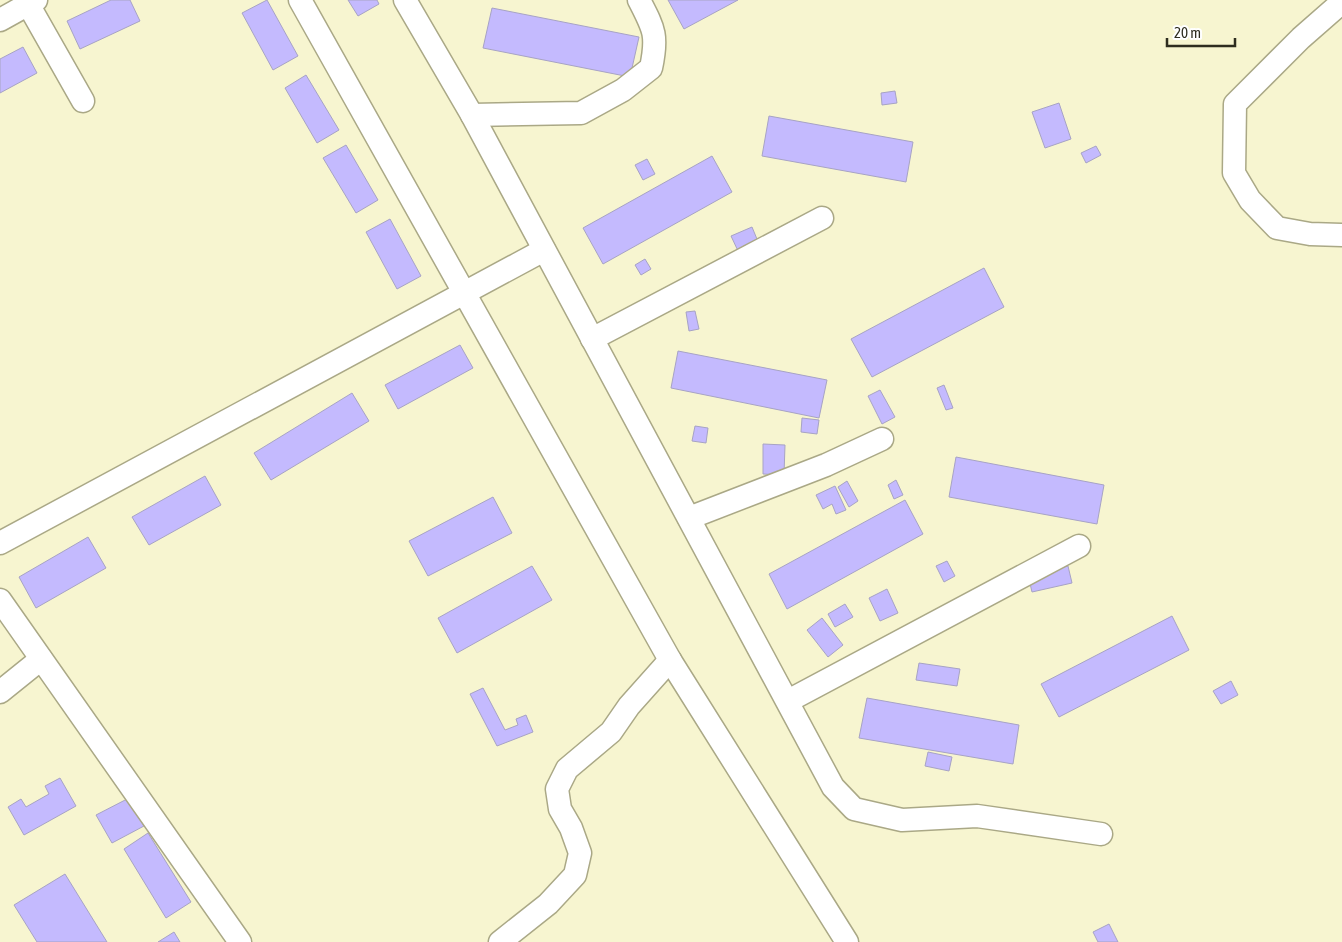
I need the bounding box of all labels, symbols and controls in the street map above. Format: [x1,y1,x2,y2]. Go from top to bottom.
scale bar [1167,15,1234,47]
text: 20 m [1174,24,1201,41]

